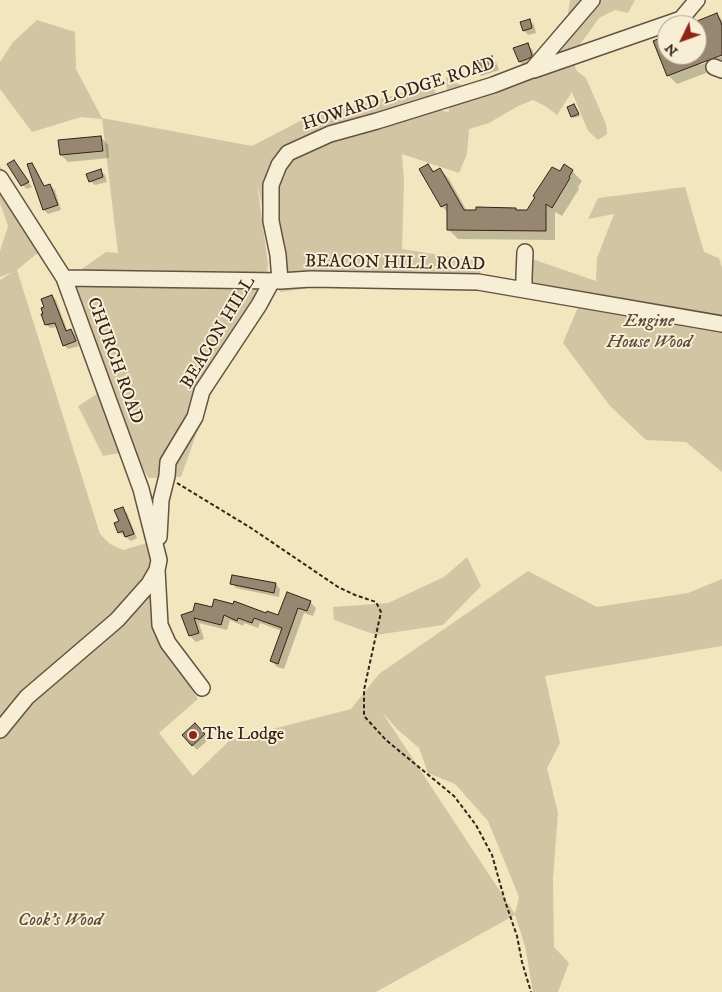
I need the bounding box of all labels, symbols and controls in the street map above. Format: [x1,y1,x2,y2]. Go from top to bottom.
north arrow [657,15,707,65]
text: N [661,39,682,60]
street label: HOWARD LODGE ROAD [300,54,498,136]
street label: BEACON HILL ROAD [305,252,485,276]
street label: BEACON HILL [177,273,261,393]
street label: CHURCH ROAD [81,295,147,427]
park label: Engine House Wood [606,311,692,354]
place label: The Lodge [203,724,284,746]
marker: The Lodge [187,729,199,741]
park label: Cook's Wood [18,910,102,932]

